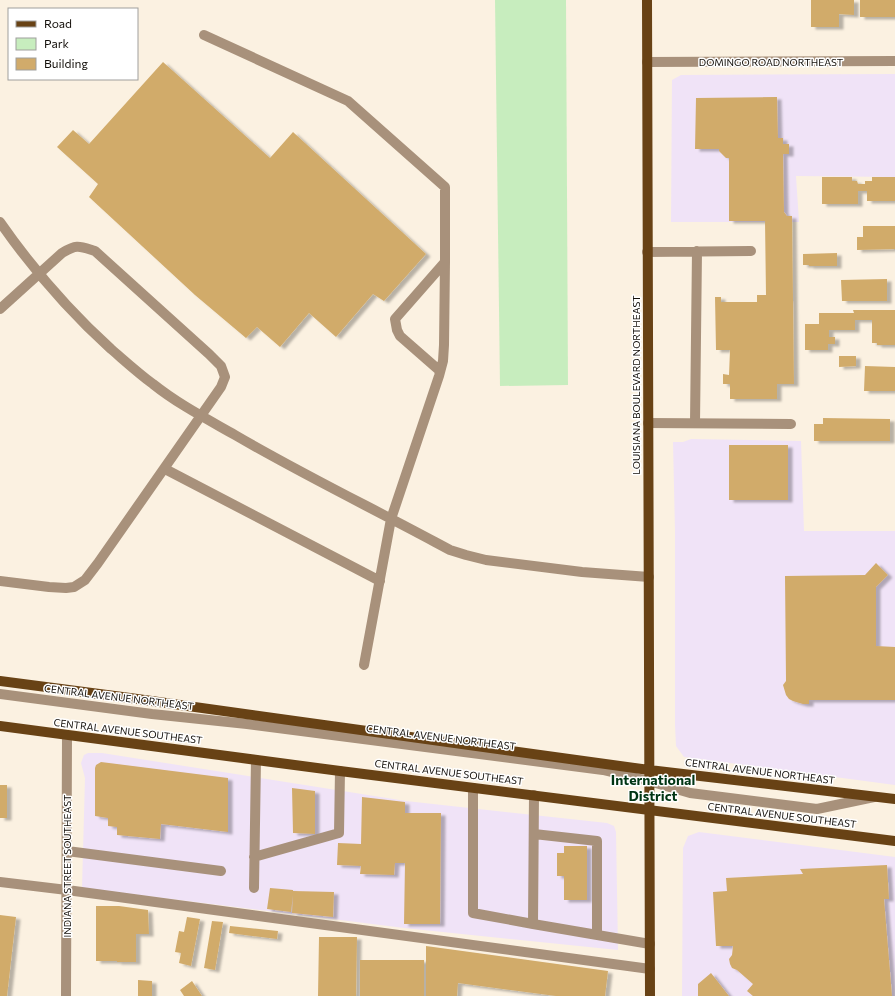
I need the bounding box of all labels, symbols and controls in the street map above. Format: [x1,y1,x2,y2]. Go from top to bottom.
legend [8,8,138,80]
text: Road [44,16,72,30]
text: Park [44,36,70,50]
text: Building [44,56,88,70]
street label: DOMINGO ROAD NORTHEAST [699,56,844,68]
street label: LOUISIANA BOULEVARD NORTHEAST [630,295,642,475]
street label: CENTRAL AVENUE NORTHEAST [43,682,195,712]
street label: CENTRAL AVENUE SOUTHEAST [53,716,204,746]
street label: CENTRAL AVENUE NORTHEAST [365,722,517,752]
street label: CENTRAL AVENUE NORTHEAST [684,756,836,786]
street label: CENTRAL AVENUE SOUTHEAST [374,757,525,787]
district label: International District [611,771,695,804]
street label: INDIANA STREET SOUTHEAST [61,794,73,938]
street label: CENTRAL AVENUE SOUTHEAST [707,800,858,830]

